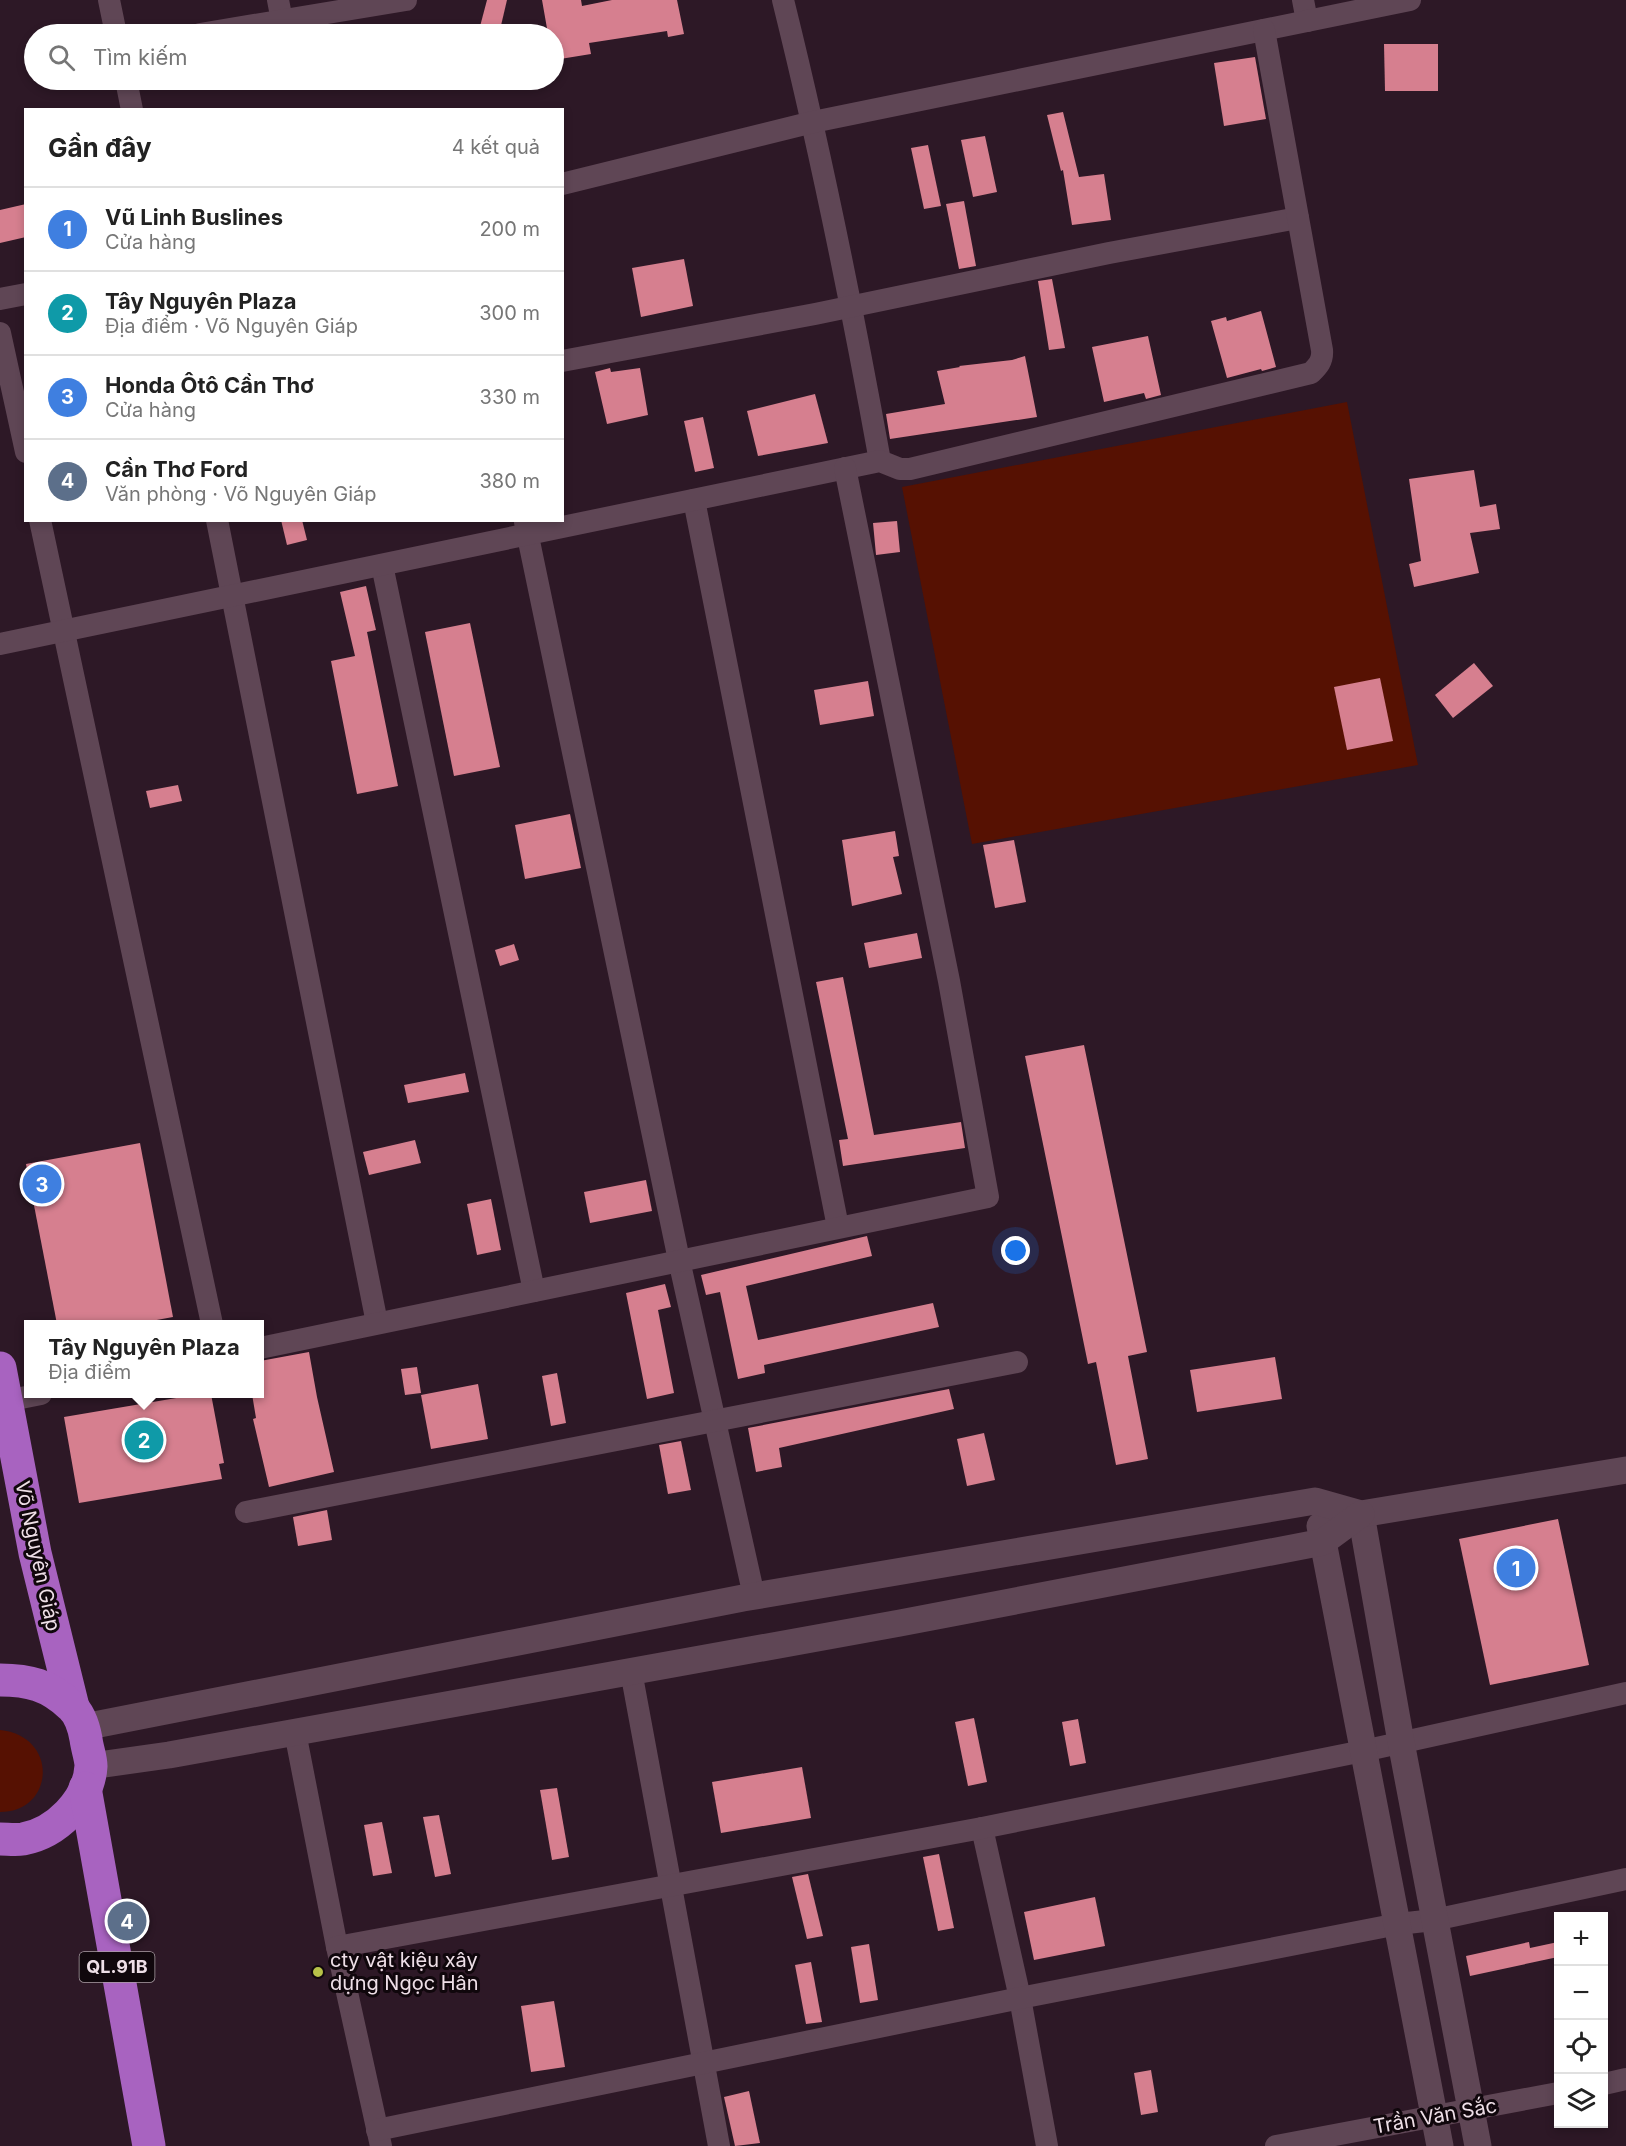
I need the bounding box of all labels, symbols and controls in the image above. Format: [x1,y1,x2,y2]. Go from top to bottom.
search box [24,24,564,90]
icon: search [45,41,78,74]
text: Tìm kiếm [93,44,188,70]
text: Gần đây [48,132,152,163]
text: 4 kết quả [452,135,540,159]
text: Vũ Linh Buslines [105,204,283,230]
text: 1 [63,217,72,241]
text: 200 m [479,217,540,241]
text: Cửa hàng [105,230,196,254]
text: Tây Nguyên Plaza [105,288,297,314]
text: 2 [61,301,74,325]
text: 300 m [479,301,540,325]
text: Địa điểm · Võ Nguyên Giáp [105,314,358,338]
text: Honda Ôtô Cần Thơ [105,372,314,398]
text: 3 [61,385,74,409]
text: 330 m [480,385,540,409]
text: Cửa hàng [105,398,196,422]
text: Cần Thơ Ford [105,456,248,482]
text: 4 [61,469,74,493]
text: 380 m [480,469,540,493]
text: Văn phòng · Võ Nguyên Giáp [105,482,376,506]
pin: 3 [22,1162,62,1206]
your location [1001,1236,1030,1265]
popup [24,1320,264,1398]
text: Tây Nguyên Plaza [48,1334,240,1360]
text: Địa điểm [48,1360,131,1384]
pin: 2 [124,1418,164,1462]
street label: Võ Nguyên Giáp [10,1479,66,1633]
pin: 1 [1496,1546,1536,1590]
pin: 4 [108,1898,146,1944]
map controls [1554,1912,1608,2128]
button: + [1554,1912,1608,1966]
place label: cty vật kiệu xây dựng Ngọc Hân [330,1948,479,1995]
road number: QL.91B [80,1952,154,1982]
marker: cty vật kiệu xây dựng Ngọc Hân [311,1965,325,1979]
button: − [1554,1966,1608,2020]
button: locate [1554,2020,1608,2074]
button: layers [1554,2074,1608,2128]
street label: Trần Văn Sắc [1371,2093,1499,2139]

